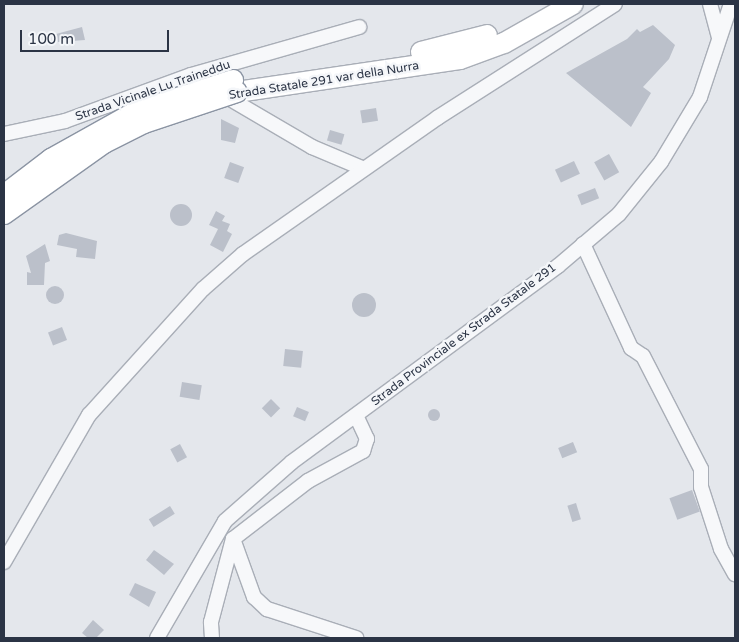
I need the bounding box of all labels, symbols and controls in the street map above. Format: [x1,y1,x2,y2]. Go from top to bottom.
scale bar [22,20,171,52]
text: 100 m [28,30,74,48]
street label: Strada Vicinale Lu Traineddu [74,58,232,124]
street label: Strada Statale 291 var della Nurra [228,59,420,103]
street label: Strada Provinciale ex Strada Statale 291 [369,261,559,409]

